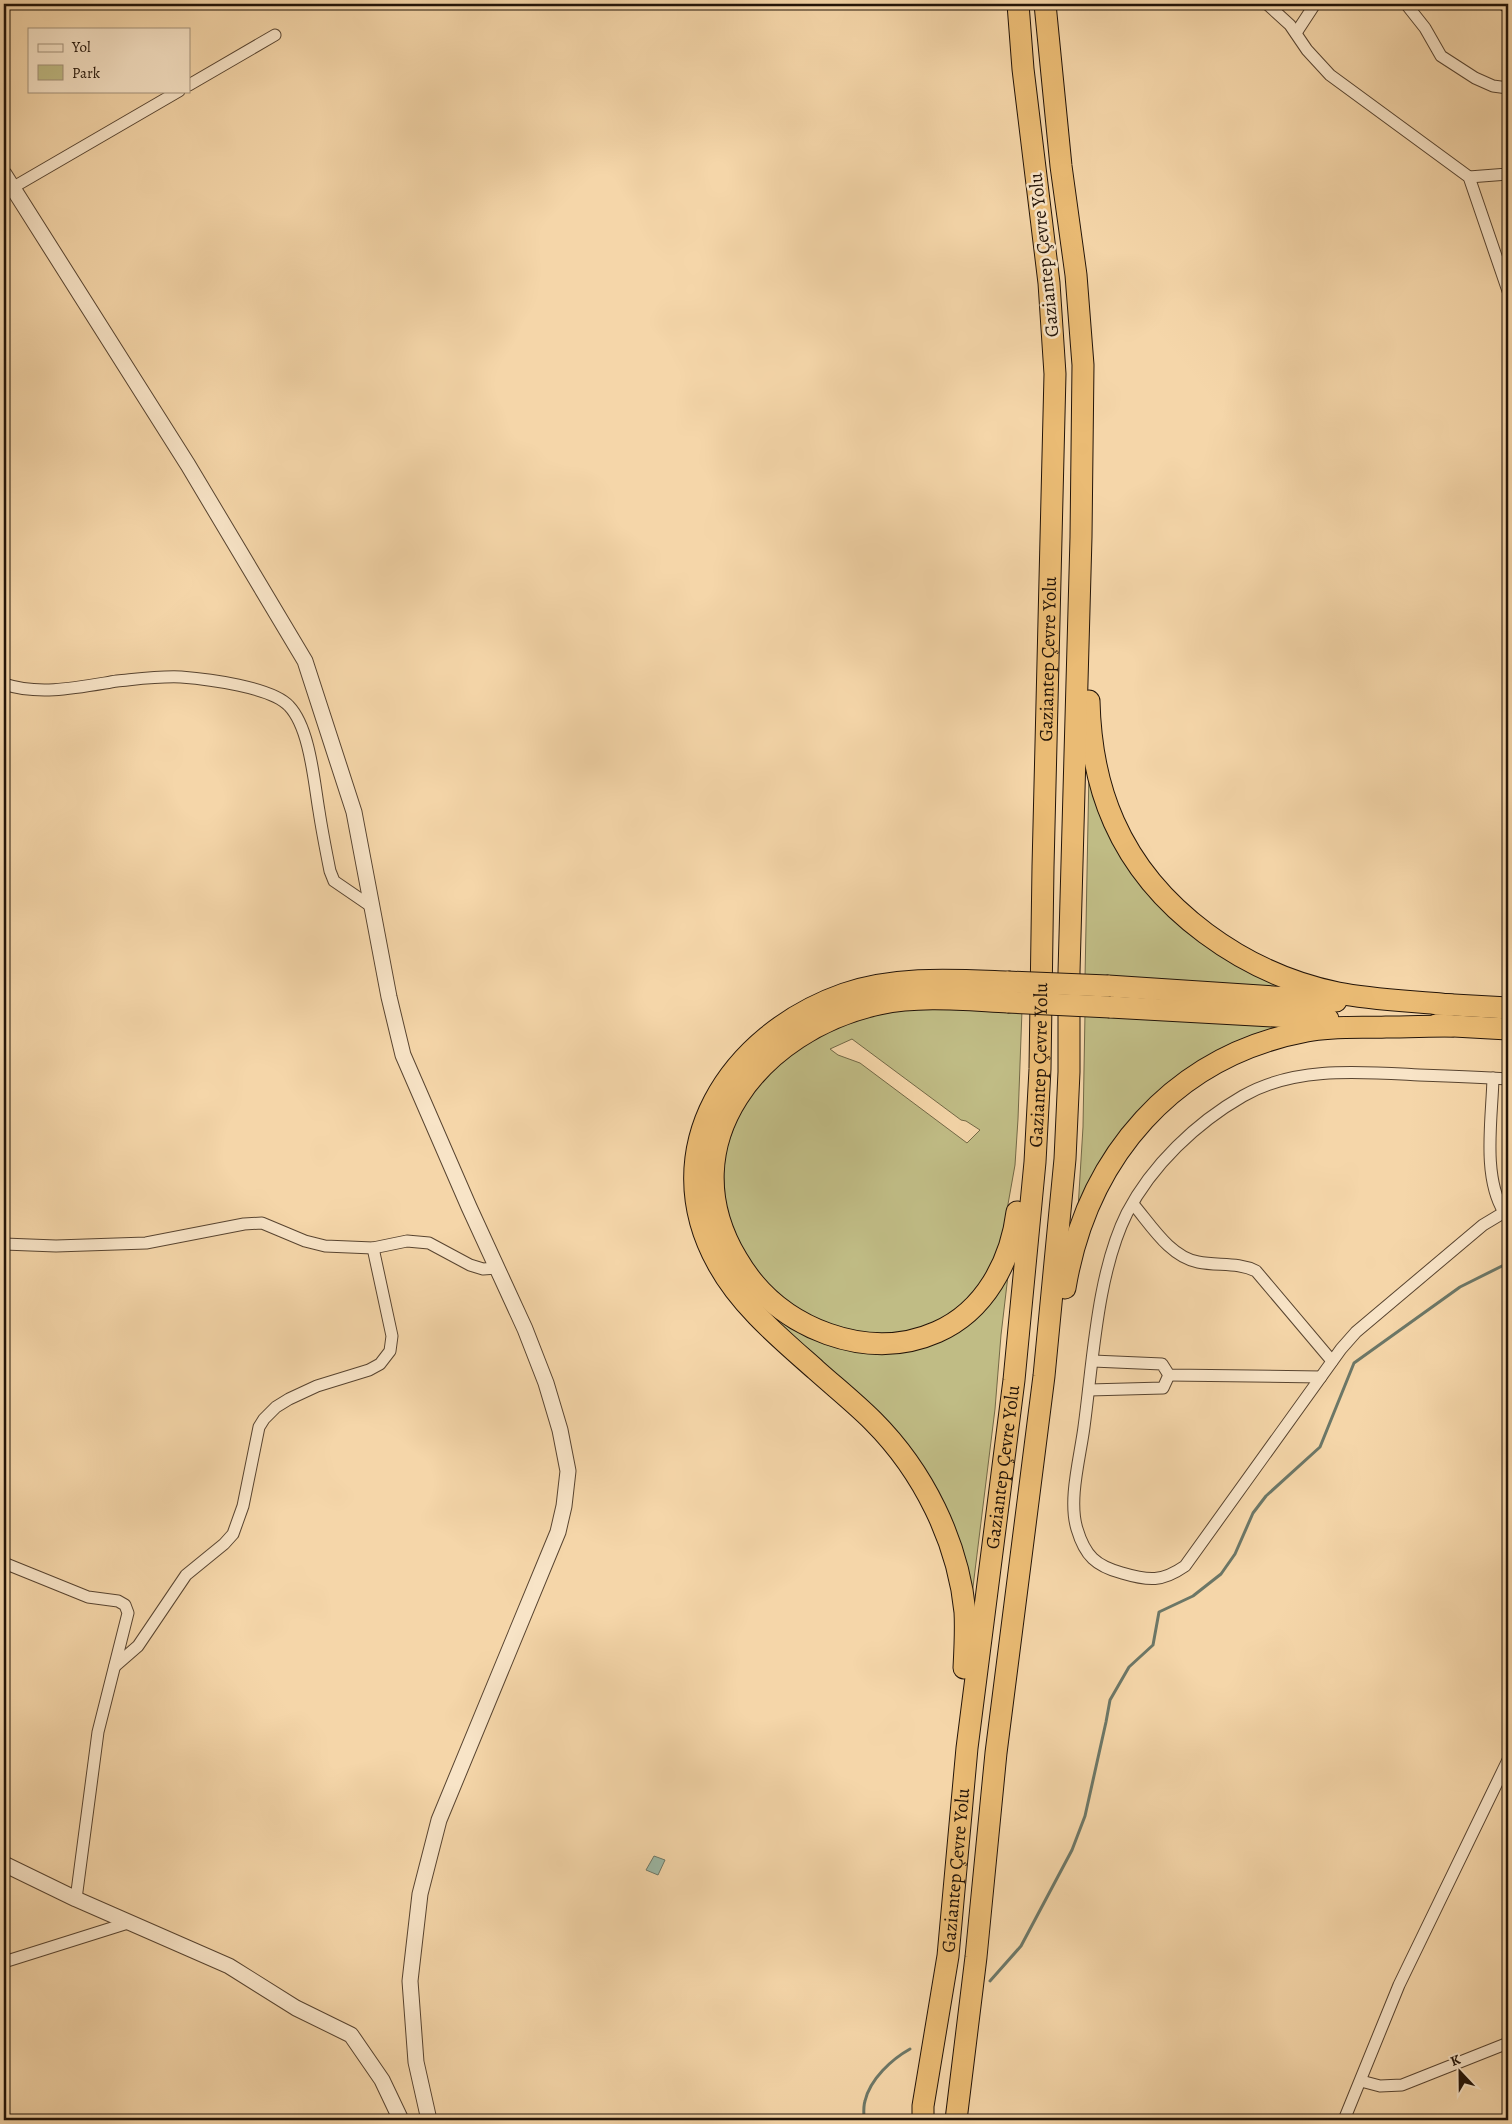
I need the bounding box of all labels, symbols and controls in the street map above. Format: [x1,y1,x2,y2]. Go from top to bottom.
legend [28,28,190,92]
text: Yol [71,37,91,57]
text: Park [72,63,101,83]
street label: Gaziantep Çevre Yolu [1022,171,1066,338]
street label: Gaziantep Çevre Yolu [1033,576,1063,742]
street label: Gaziantep Çevre Yolu [1023,982,1054,1148]
street label: Gaziantep Çevre Yolu [980,1383,1026,1551]
street label: Gaziantep Çevre Yolu [935,1786,976,1954]
north arrow [1434,2046,1484,2096]
text: K [1447,2050,1464,2071]

